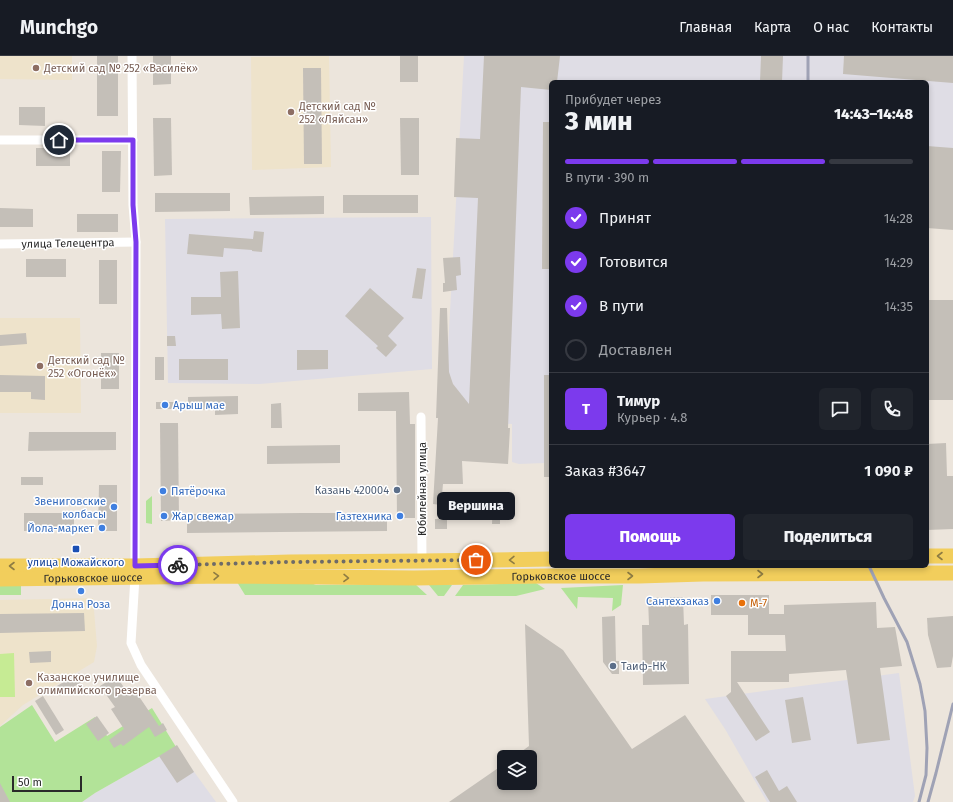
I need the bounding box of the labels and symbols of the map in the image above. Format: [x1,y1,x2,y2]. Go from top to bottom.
place label: Детский сад № 252 «Василёк» [43,62,198,75]
marker: Детский сад № 252 «Василёк» [31,63,41,73]
place label: Детский сад № 252 «Ляйсан» [298,100,376,126]
marker: Детский сад № 252 «Ляйсан» [286,107,296,117]
pin [42,123,76,157]
street label: улица Телецентра [21,236,115,251]
place label: Детский сад № 252 «Огонёк» [47,354,125,380]
marker: Детский сад № 252 «Огонёк» [35,361,45,371]
place label: Арыш мае [173,399,225,412]
marker: Арыш мае [160,400,170,410]
street label: Юбилейная улица [416,442,429,536]
place label: Казань 420004 [315,484,389,497]
place label: Пятёрочка [171,485,226,498]
marker: Казань 420004 [392,485,402,495]
marker: Пятёрочка [158,486,168,496]
callout: Вершина [437,492,515,520]
place label: Звениговские колбасы [34,495,106,521]
marker: Звениговские колбасы [109,502,119,512]
place label: Жар свежар [172,510,234,523]
place label: Газтехника [336,510,392,523]
marker: Жар свежар [159,511,169,521]
marker: Газтехника [395,511,405,521]
place label: Йола-маркет [27,522,94,535]
marker: Йола-маркет [97,523,107,533]
pin [459,543,493,577]
marker: улица Можайского [71,544,81,554]
courier [158,545,198,585]
one-way arrow [937,552,943,560]
one-way arrow [509,555,515,564]
place label: улица Можайского [28,556,124,569]
one-way arrow [9,562,15,570]
street label: Горьковское шоссе [511,570,610,584]
one-way arrow [757,570,763,578]
street label: Горьковское шоссе [43,571,143,585]
one-way arrow [213,572,219,580]
one-way arrow [627,572,633,580]
one-way arrow [343,573,349,582]
marker: Донна Роза [76,586,86,596]
place label: Сантехзаказ [646,595,709,608]
marker: Сантехзаказ [712,596,722,606]
place label: М-7 [750,597,767,610]
place label: Донна Роза [51,598,110,611]
marker: М-7 [737,598,747,608]
place label: Таиф-НК [621,660,667,673]
marker: Таиф-НК [608,661,618,671]
place label: Казанское училище олимпийского резерва [37,671,157,697]
marker: Казанское училище олимпийского резерва [24,678,34,688]
scale bar [12,774,82,793]

